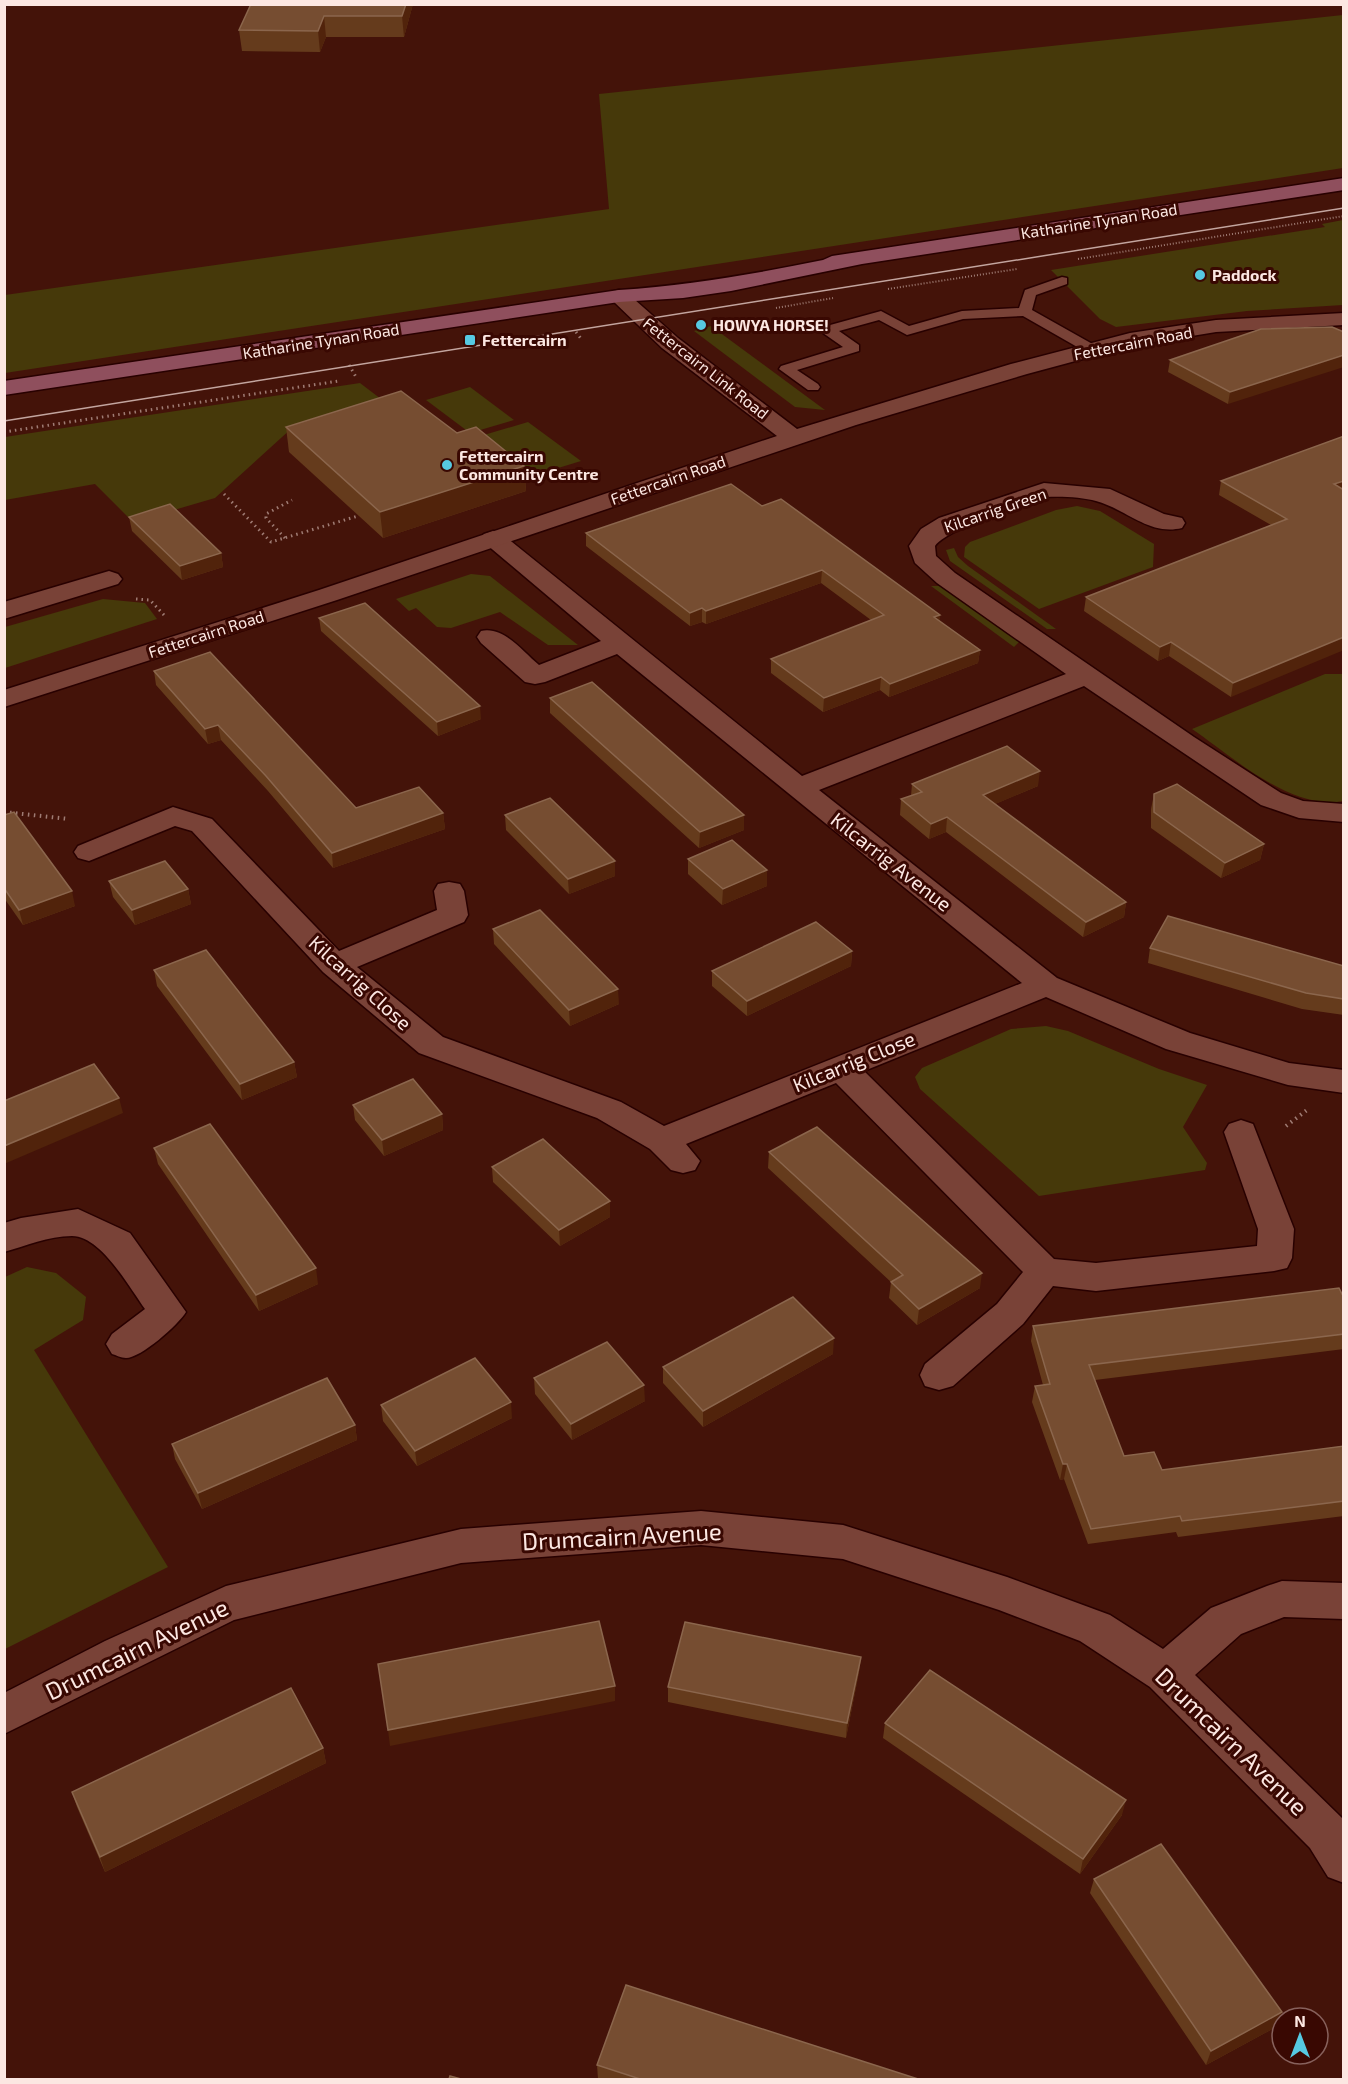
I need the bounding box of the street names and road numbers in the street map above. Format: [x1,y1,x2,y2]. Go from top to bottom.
street label: Katharine Tynan Road [1019,199,1179,242]
street label: Fettercairn Link Road [640,313,773,422]
street label: Katharine Tynan Road [241,319,401,362]
street label: Fettercairn Road [1072,322,1194,363]
street label: Fettercairn Road [608,451,728,508]
street label: Kilcarrig Green [941,483,1048,536]
street label: Fettercairn Road [146,606,266,661]
street label: Kilcarrig Avenue [826,807,957,916]
street label: Kilcarrig Close [304,930,417,1035]
street label: Kilcarrig Close [789,1026,918,1096]
street label: Drumcairn Avenue [521,1516,722,1555]
street label: Drumcairn Avenue [40,1592,233,1706]
street label: Drumcairn Avenue [1150,1661,1314,1821]

